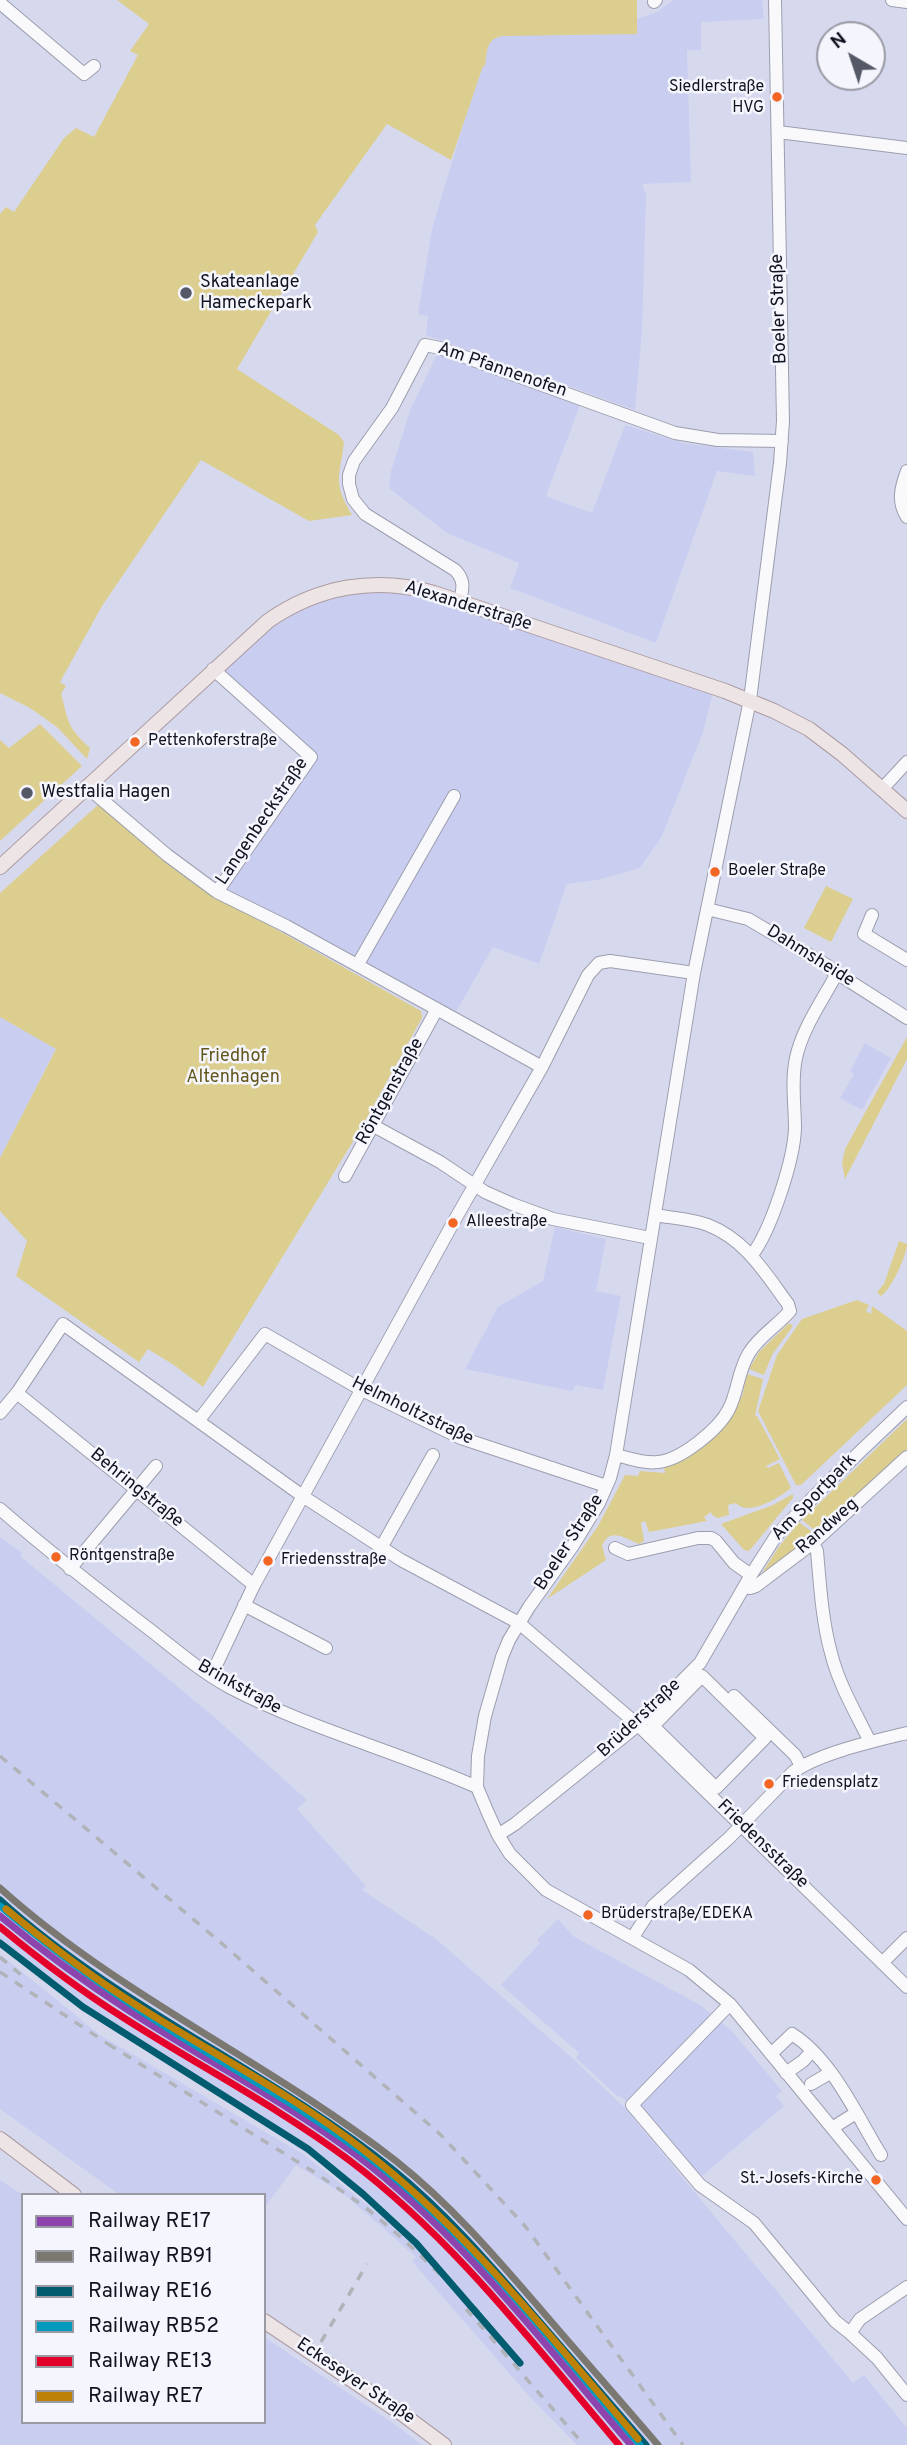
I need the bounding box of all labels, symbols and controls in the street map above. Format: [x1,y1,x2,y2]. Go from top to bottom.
north arrow [816,21,886,91]
text: N [826,28,852,55]
place label: Siedlerstraße HVG [669,78,764,116]
marker: Siedlerstraße HVG [770,90,784,104]
street label: Boeler Straße [767,254,793,364]
place label: Skateanlage Hameckepark [200,272,312,314]
marker: Skateanlage Hameckepark [178,285,194,301]
street label: Am Pfannenofen [435,339,569,403]
street label: Alexanderstraße [402,577,534,637]
place label: Pettenkoferstraße [148,732,277,752]
marker: Pettenkoferstraße [128,735,142,749]
street label: Langenbeckstraße [212,754,314,890]
place label: Westfalia Hagen [41,782,170,804]
marker: Westfalia Hagen [19,785,35,801]
place label: Boeler Straße [728,862,826,882]
marker: Boeler Straße [708,865,722,879]
street label: Dahmsheide [762,921,858,993]
street label: Röntgenstraße [353,1035,429,1149]
park label: Friedhof Altenhagen [186,1046,280,1088]
place label: Alleestraße [466,1213,547,1233]
marker: Alleestraße [446,1216,460,1230]
street label: Helmholtzstraße [347,1373,477,1451]
street label: Behringstraße [85,1445,187,1533]
street label: Am Sportpark [768,1450,862,1546]
street label: Boeler Straße [531,1491,609,1595]
street label: Randweg [793,1494,863,1560]
place label: Röntgenstraße [69,1547,175,1567]
marker: Röntgenstraße [49,1550,63,1564]
place label: Friedensstraße [281,1551,387,1571]
marker: Friedensstraße [261,1554,275,1568]
street label: Brinkstraße [193,1656,285,1720]
street label: Brüderstraße [594,1675,686,1763]
place label: Friedensplatz [782,1774,879,1794]
marker: Friedensplatz [762,1777,776,1791]
street label: Friedensstraße [712,1796,812,1894]
place label: Brüderstraße/EDEKA [601,1905,753,1925]
marker: Brüderstraße/EDEKA [581,1908,595,1922]
place label: St.-Josefs-Kirche [740,2170,863,2190]
marker: St.-Josefs-Kirche [869,2173,883,2187]
legend [21,2193,266,2424]
text: Railway RE17 [88,2208,211,2235]
text: Railway RB91 [88,2243,213,2270]
text: Railway RE16 [88,2278,212,2305]
text: Railway RB52 [88,2313,219,2340]
street label: Eckeseyer Straße [292,2334,418,2430]
text: Railway RE13 [88,2348,213,2375]
text: Railway RE7 [88,2383,203,2410]

